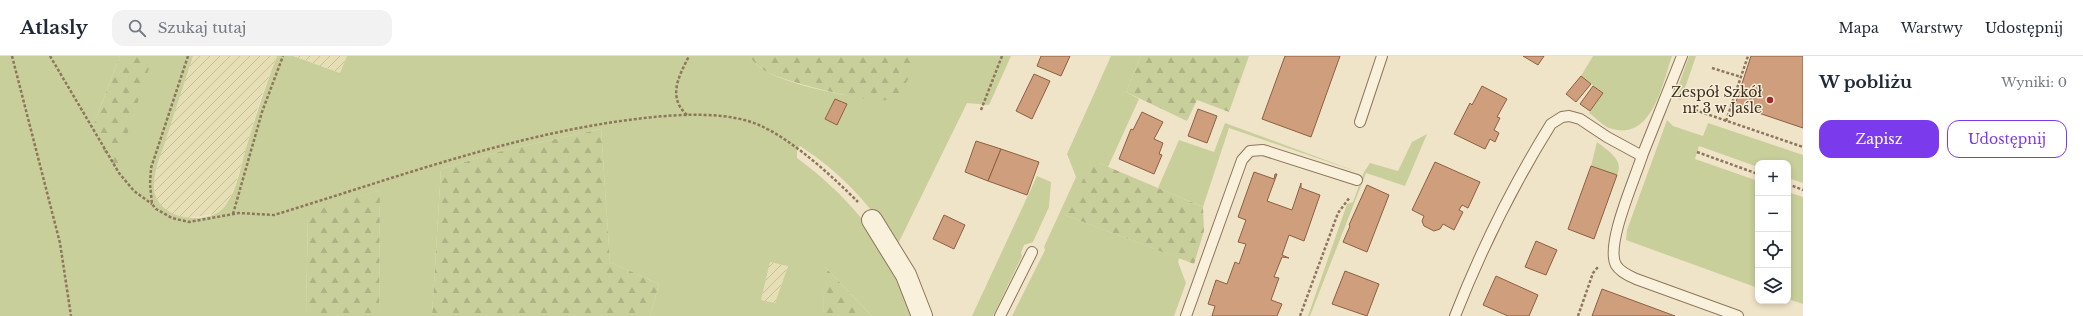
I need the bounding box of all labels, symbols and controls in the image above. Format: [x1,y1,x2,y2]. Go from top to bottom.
search box [112,10,392,46]
text: Atlasly [20,16,88,39]
icon: search [126,17,148,39]
text: Szukaj tutaj [158,18,246,37]
text: Mapa [1839,19,1879,37]
text: Warstwy [1901,19,1963,37]
text: Udostępnij [1985,19,2063,37]
text: W pobliżu [1819,72,1912,93]
text: Wyniki: 0 [2001,74,2067,91]
place label: Zespół Szkół nr 3 w Jaśle [1671,83,1762,117]
marker: Zespół Szkół nr 3 w Jaśle [1765,95,1775,105]
button: Zapisz [1819,120,1939,158]
button: Udostępnij [1947,120,2067,158]
map controls [1755,160,1791,304]
button: + [1755,160,1791,196]
button: − [1755,196,1791,232]
button: locate [1755,232,1791,268]
button: layers [1755,268,1791,304]

